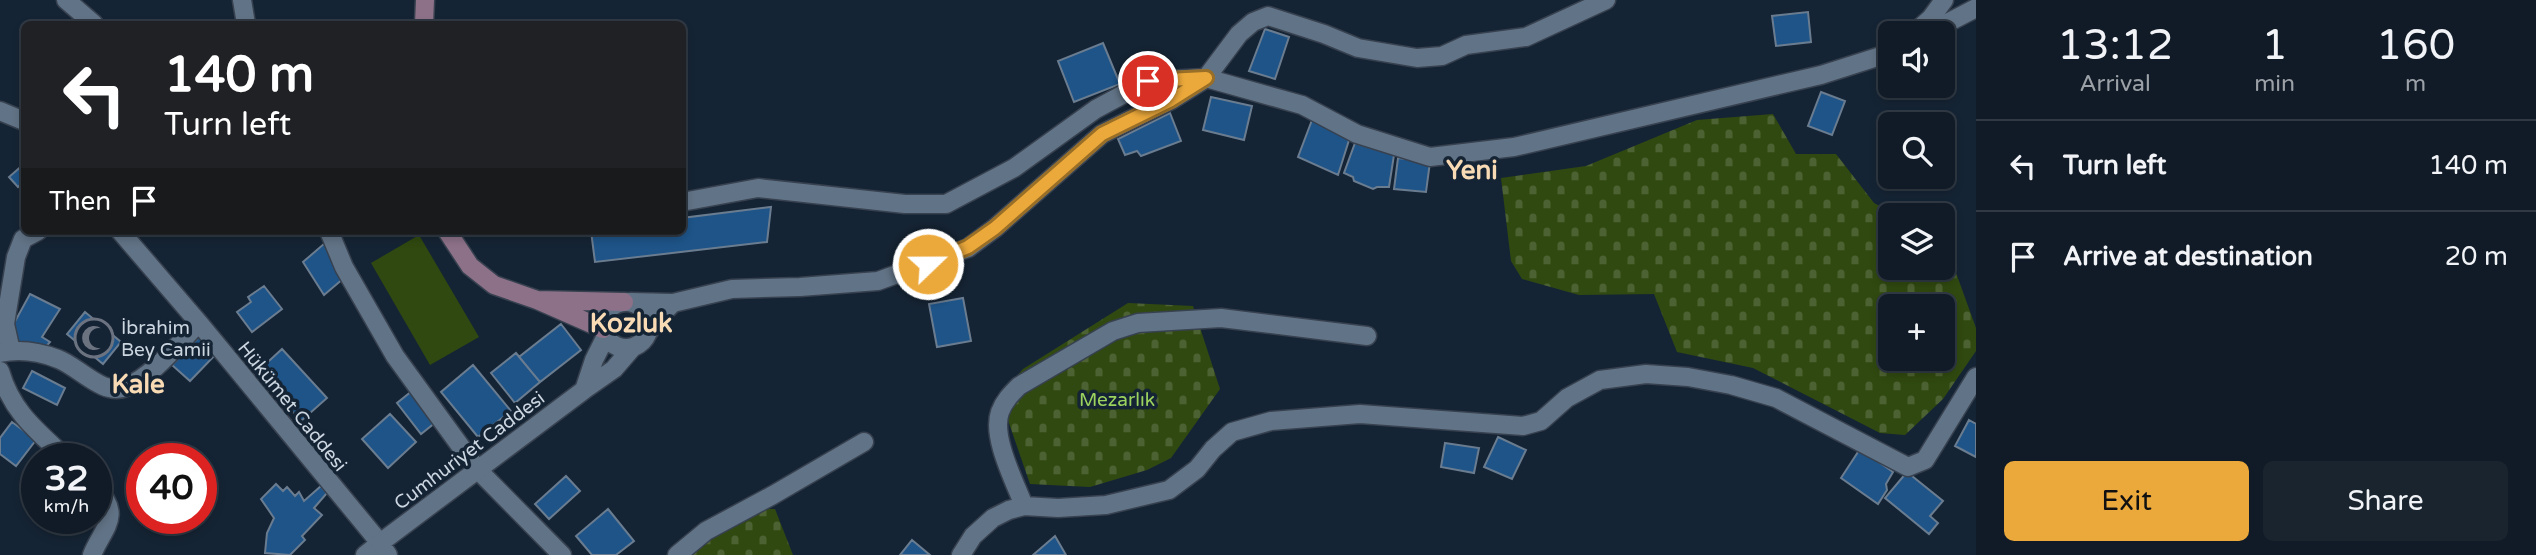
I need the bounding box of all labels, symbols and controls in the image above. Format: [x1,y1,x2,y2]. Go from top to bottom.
text: 13:12 [2057,20,2173,71]
text: 1 [2261,20,2288,71]
text: 160 [2376,20,2455,71]
map controls [1878,21,1955,371]
button: sound [1878,21,1955,98]
text: 140 m [164,46,314,105]
icon: left [49,49,140,140]
pin [1118,51,1178,111]
icon: arrive [1129,62,1167,100]
text: Arrival [2080,70,2151,98]
text: min [2254,70,2295,98]
text: m [2405,70,2426,98]
text: Turn left [164,106,291,144]
button: search [1878,112,1955,189]
icon: left [2004,147,2042,185]
text: Turn left [2063,150,2166,181]
text: 140 m [2428,150,2508,181]
district label: Yeni [1446,155,1498,186]
icon: arrive [125,182,163,220]
text: Then [49,186,111,217]
button: layers [1878,203,1955,280]
position arrow [891,227,965,301]
icon: arrive [2004,238,2042,276]
text: Arrive at destination [2063,241,2313,272]
text: 20 m [2445,241,2508,272]
button: + [1878,294,1955,371]
district label: Kozluk [590,308,672,339]
mosque icon: İbrahim Bey Camii [73,317,115,359]
place label: İbrahim Bey Camii [121,317,211,361]
street label: Hükümet Caddesi [233,337,351,476]
district label: Kale [111,369,165,400]
street label: Cumhuriyet Caddesi [390,387,549,515]
park label: Mezarlık [1079,389,1155,411]
speed limit sign: 40 [126,443,217,534]
text: 32 [45,458,88,500]
button: Exit [2004,461,2249,541]
button: Share [2263,461,2508,541]
text: km/h [44,495,89,517]

